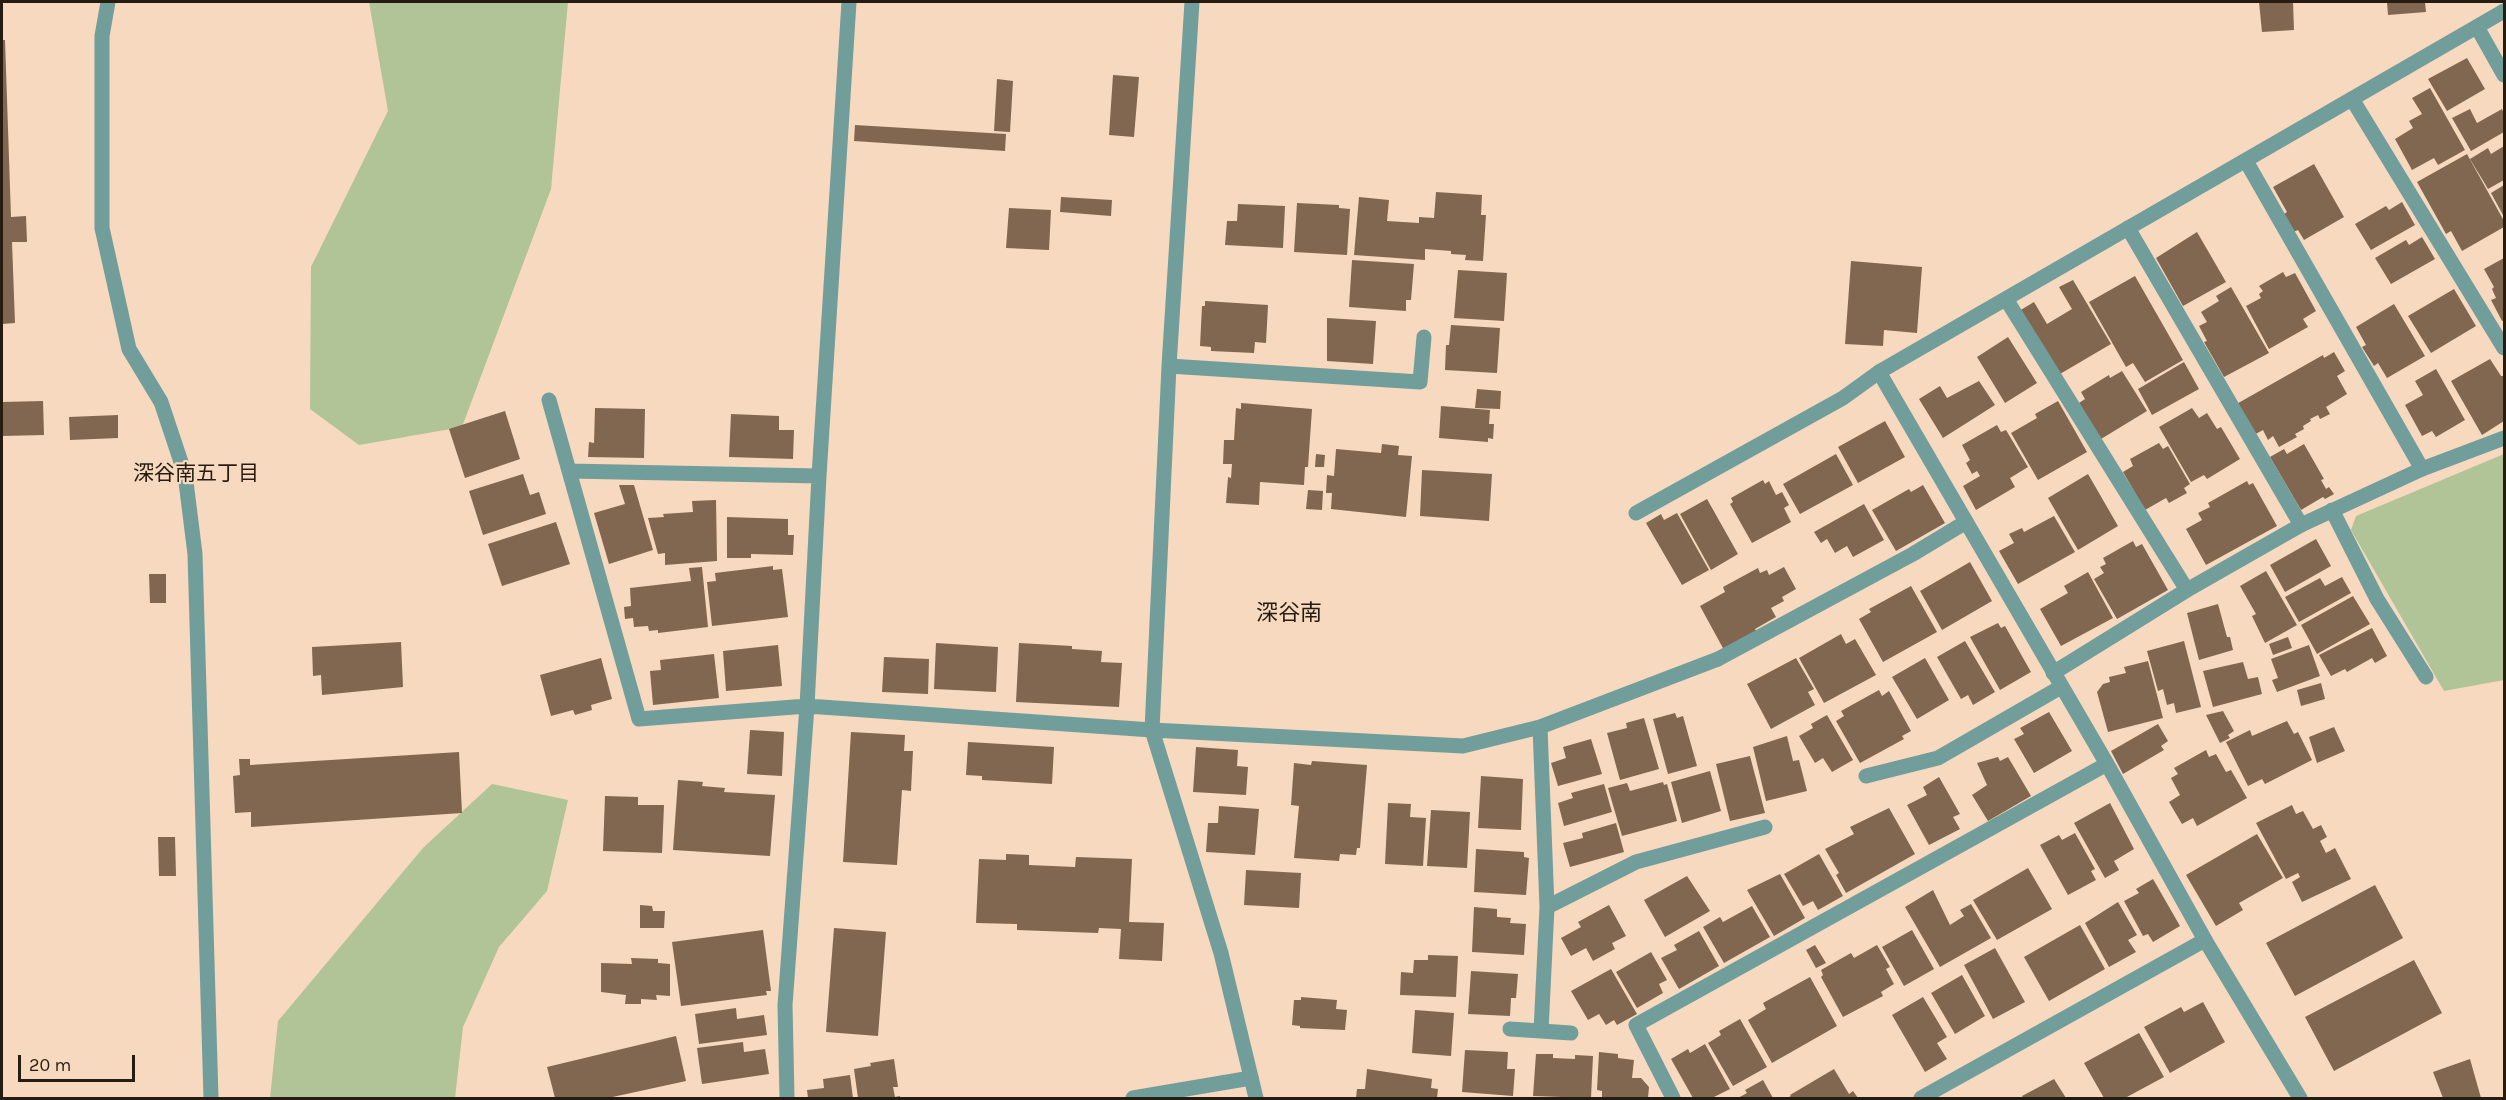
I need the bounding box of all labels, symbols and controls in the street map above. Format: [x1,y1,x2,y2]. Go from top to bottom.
district label: 深谷南五丁目 [133,461,259,487]
district label: 深谷南 [1256,601,1322,627]
scale bar [21,1043,138,1081]
text: 20 m [29,1054,71,1076]

